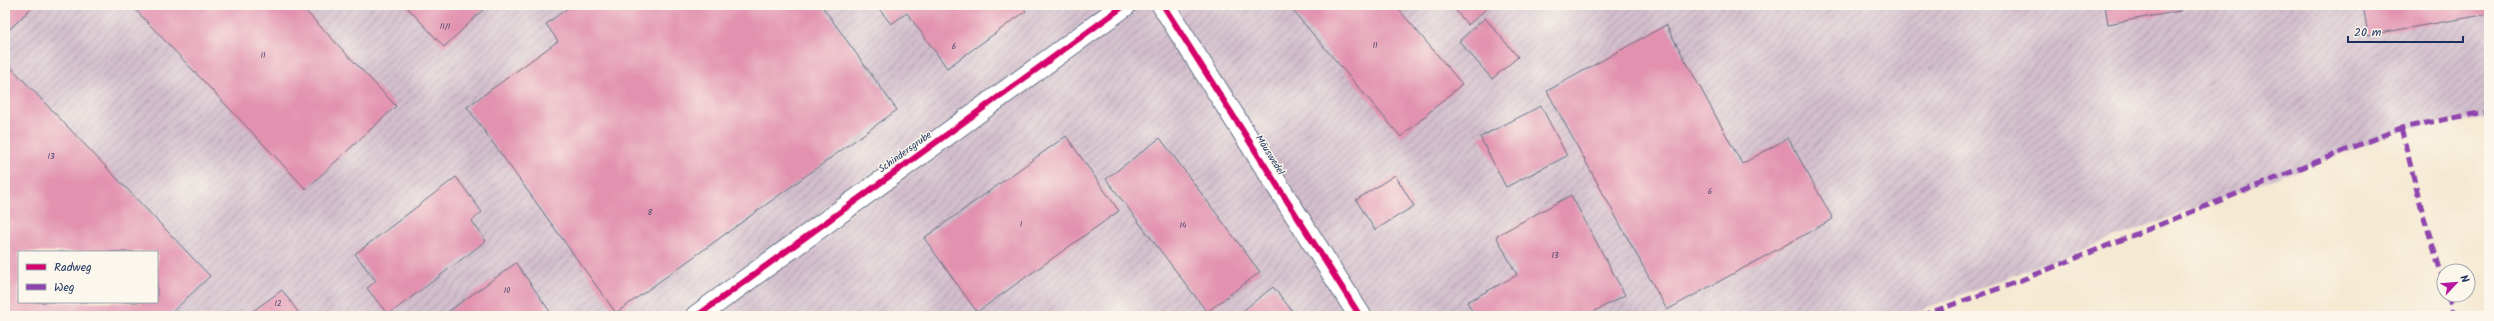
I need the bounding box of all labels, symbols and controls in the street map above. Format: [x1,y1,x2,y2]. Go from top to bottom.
scale bar [2348,18,2463,44]
house number: 11/1 [440,20,451,33]
text: 20 m [2354,23,2382,42]
house number: 11 [1372,39,1378,52]
house number: 6 [952,40,956,53]
house number: 11 [260,49,266,62]
street label: Schindersgrube [875,127,935,177]
street label: Mäuswedel [1251,132,1289,179]
house number: 13 [47,150,55,163]
house number: 6 [1708,185,1712,198]
house number: 8 [648,206,653,219]
house number: 1 [1020,218,1023,231]
house number: 14 [1180,219,1187,232]
house number: 13 [1551,249,1559,262]
legend [18,251,158,303]
text: Radweg [54,258,92,277]
north arrow [2436,263,2476,303]
text: N [2454,272,2474,286]
text: Weg [54,278,75,297]
house number: 10 [504,284,510,297]
house number: 12 [274,297,282,310]

